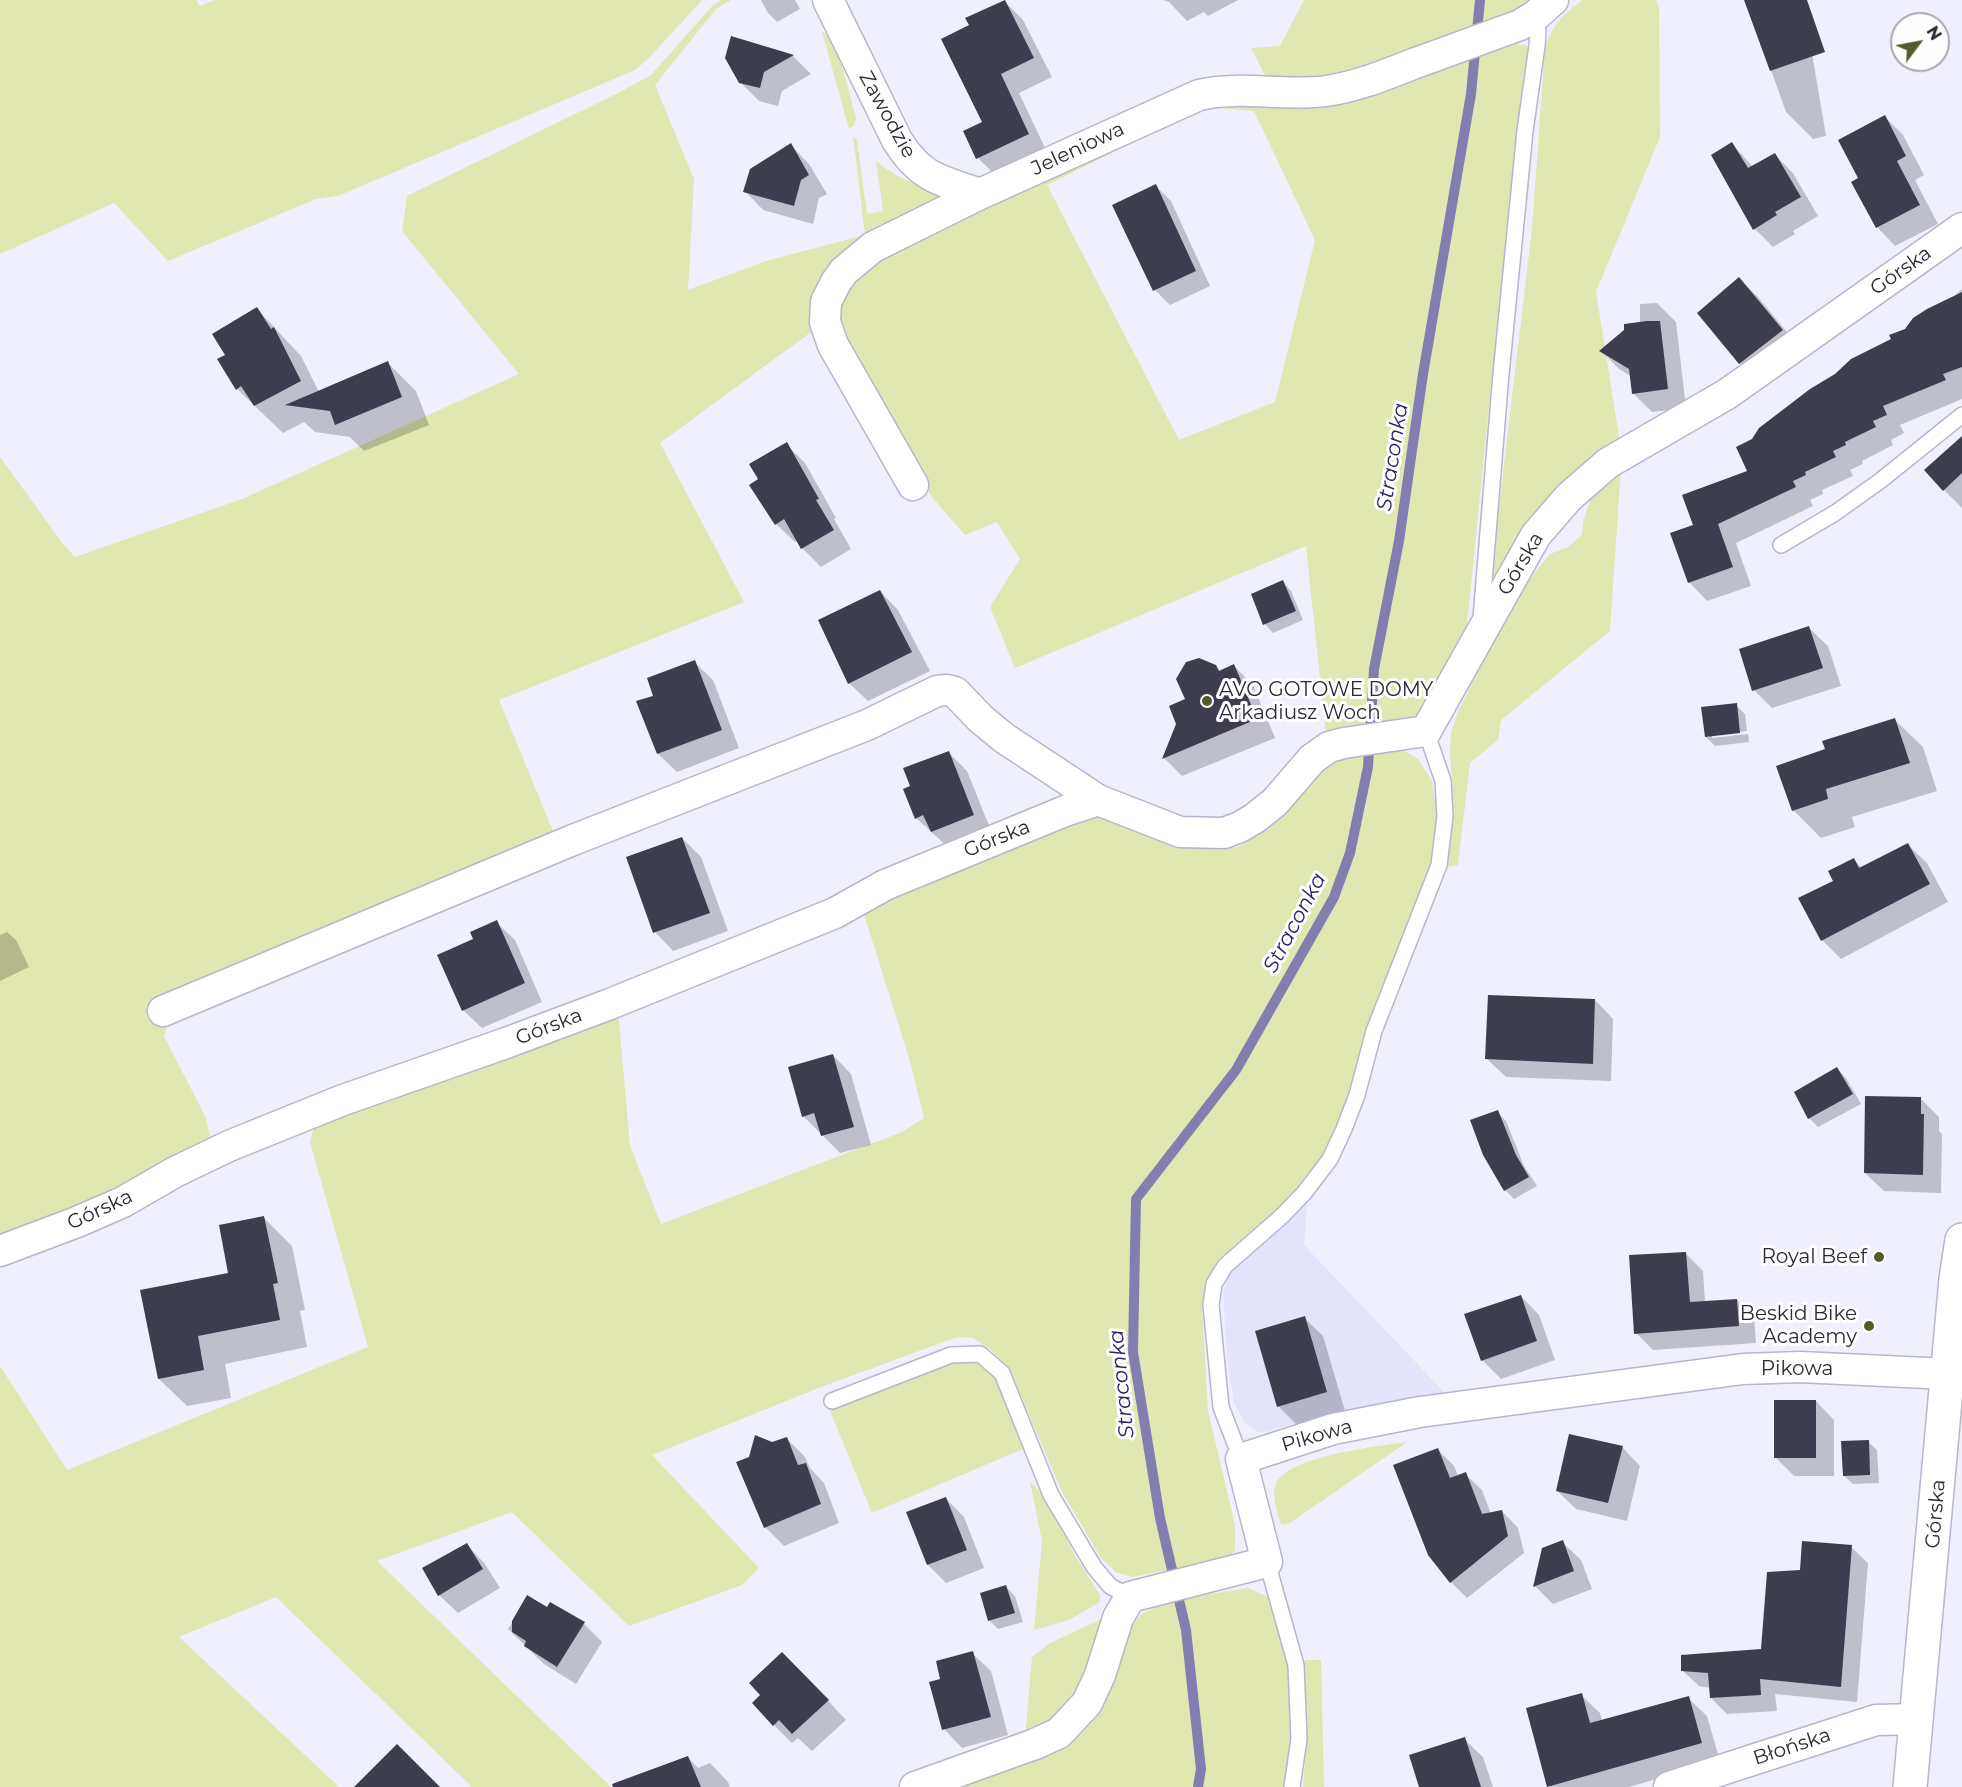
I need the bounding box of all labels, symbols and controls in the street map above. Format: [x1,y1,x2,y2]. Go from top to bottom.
north arrow [1890,12,1950,72]
text: N [1923,23,1945,44]
street label: Zawodzie [853,67,921,163]
street label: Jeleniowa [1028,117,1128,181]
street label: Górska [1866,241,1936,301]
water label: Straconka [1372,401,1414,513]
street label: Górska [1493,528,1549,600]
place label: AVO GOTOWE DOMY Arkadiusz Woch [1219,678,1433,725]
marker: AVO GOTOWE DOMY Arkadiusz Woch [1200,694,1214,708]
street label: Górska [960,815,1034,863]
water label: Straconka [1258,869,1332,977]
street label: Górska [512,1003,586,1051]
street label: Górska [64,1184,136,1236]
place label: Royal Beef [1761,1245,1867,1269]
marker: Royal Beef [1872,1250,1886,1264]
place label: Beskid Bike Academy [1740,1302,1857,1349]
marker: Beskid Bike Academy [1862,1319,1876,1333]
water label: Straconka [1104,1328,1140,1440]
street label: Pikowa [1761,1357,1833,1381]
street label: Pikowa [1279,1414,1355,1458]
street label: Górska [1921,1478,1951,1550]
street label: Błońska [1750,1723,1834,1771]

